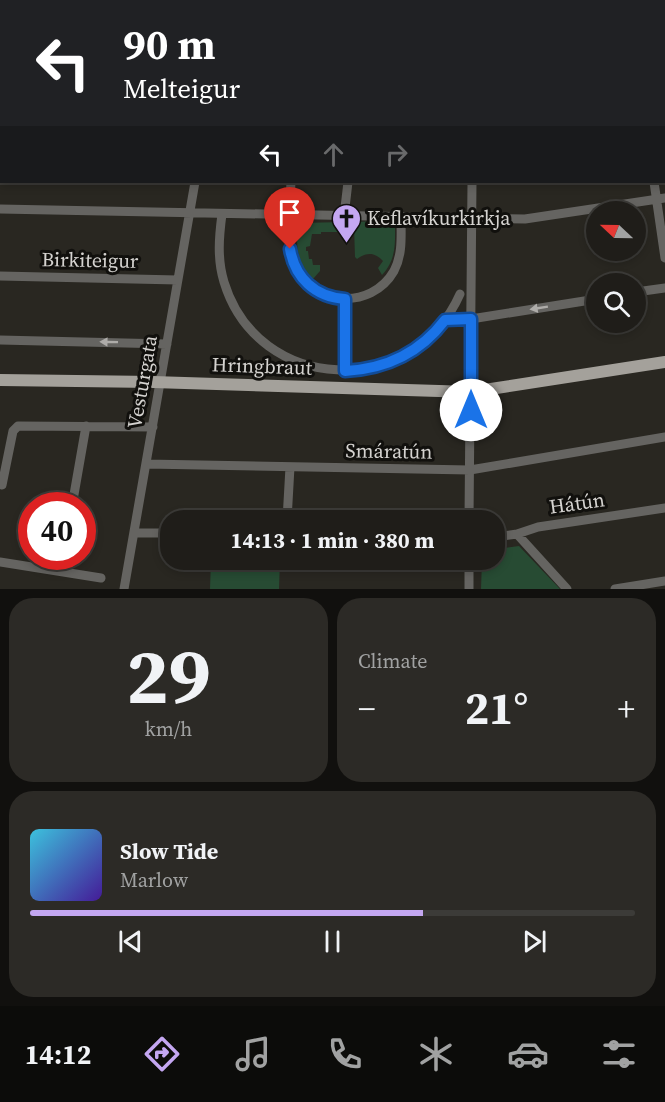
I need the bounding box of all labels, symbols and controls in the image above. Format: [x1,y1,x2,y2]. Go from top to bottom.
text: 90 m [123,15,216,73]
icon: left [24,24,102,102]
text: Melteigur [123,70,240,107]
icon: left [254,138,287,171]
icon: ahead [317,138,350,171]
icon: right [380,138,413,171]
pin [264,187,315,249]
icon: arrive [273,196,306,229]
north arrow [586,201,646,261]
map controls [586,201,646,333]
church icon: Keflavíkurkirkja [330,202,362,244]
place label: Keflavíkurkirkja [367,204,511,232]
street label: Birkiteigur [41,245,139,275]
button: search [586,273,646,333]
one-way arrow [530,304,549,313]
street label: Vesturgata [120,332,164,431]
one-way arrow [99,338,118,347]
street label: Hringbraut [211,350,313,382]
position arrow [439,378,503,442]
street label: Smáratún [345,436,433,466]
street label: Hátún [547,485,607,521]
speed limit sign: 40 [18,492,96,570]
text: 14:13 · 1 min · 380 m [231,525,434,555]
text: 29 [126,622,211,729]
text: Climate [358,647,427,675]
text: 21° [465,677,528,739]
text: − [358,686,376,731]
text: + [617,686,635,731]
text: km/h [145,715,192,743]
text: Slow Tide [120,836,218,866]
text: Marlow [120,866,188,894]
icon: previous [114,925,147,958]
icon: pause [316,925,349,958]
icon: next [518,925,551,958]
icon: directions [141,1033,183,1075]
icon: music [232,1033,274,1075]
icon: phone [324,1033,366,1075]
icon: climate [415,1033,457,1075]
icon: car [507,1033,549,1075]
icon: filters [598,1033,640,1075]
text: 14:12 [25,1036,91,1073]

